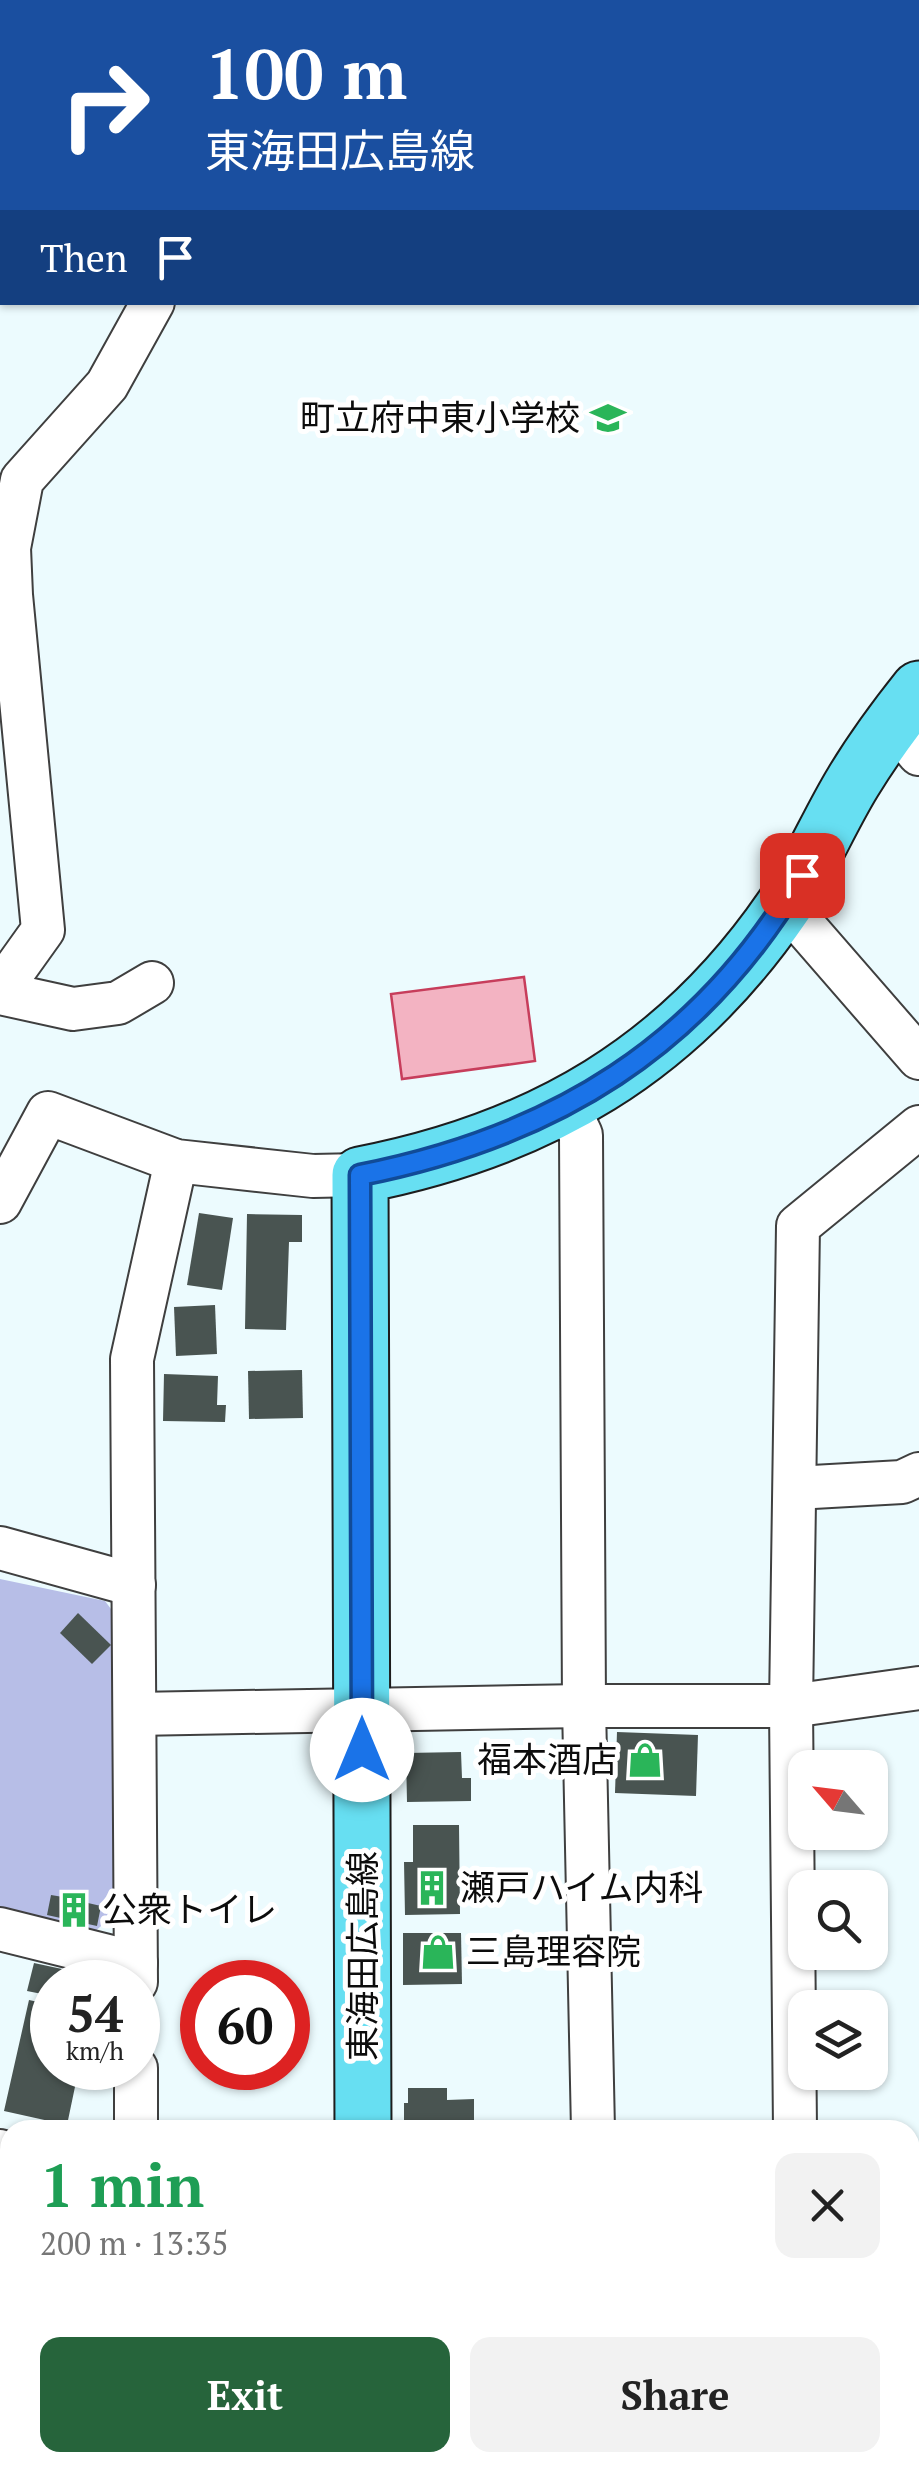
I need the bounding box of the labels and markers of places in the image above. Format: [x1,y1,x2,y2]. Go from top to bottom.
place label: 町立府中東小学校 [300,394,580,440]
school or university icon: 町立府中東小学校 [589,399,627,437]
pin [760,833,845,918]
place label: 福本酒店 [477,1736,617,1782]
shop icon: 福本酒店 [626,1741,664,1779]
place label: 瀬戸ハイム内科 [460,1864,704,1910]
building icon: 瀬戸ハイム内科 [413,1869,451,1907]
place label: 公衆トイレ [102,1886,277,1932]
building icon: 公衆トイレ [55,1891,93,1929]
place label: 三島理容院 [466,1928,641,1974]
shop icon: 三島理容院 [419,1933,457,1971]

